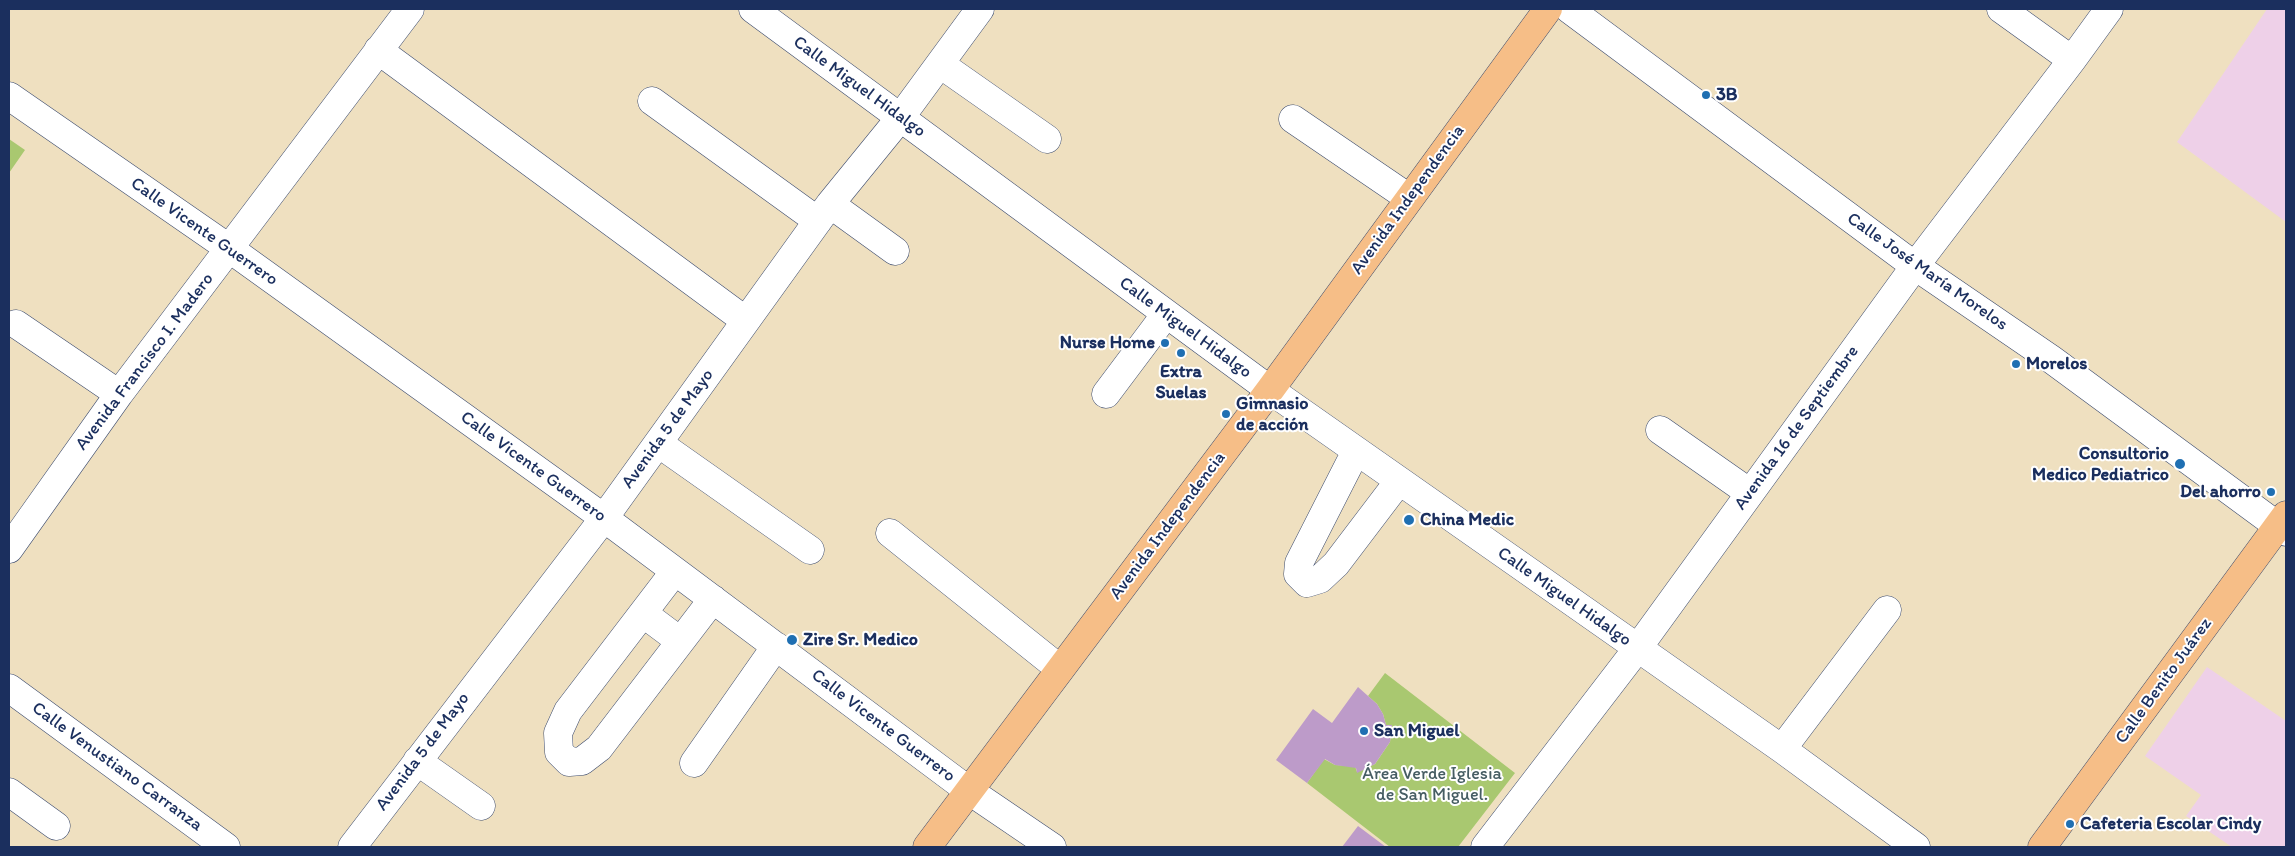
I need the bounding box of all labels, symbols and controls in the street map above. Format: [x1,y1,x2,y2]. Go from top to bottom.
street label: Calle Miguel Hidalgo [788,32,930,142]
place label: 3B [1716,84,1737,106]
marker: 3B [1700,89,1712,101]
street label: Avenida Independencia [1347,121,1469,279]
street label: Calle Vicente Guerrero [126,173,282,291]
street label: Calle José María Morelos [1842,208,2012,336]
street label: Avenida Francisco I. Madero [71,269,219,455]
street label: Calle Miguel Hidalgo [1114,273,1256,383]
place label: Nurse Home [1060,332,1155,354]
marker: Nurse Home [1159,337,1171,349]
street label: Avenida 16 de Septiembre [1730,342,1864,514]
marker: Extra Suelas [1175,347,1187,359]
place label: Morelos [2026,353,2087,375]
marker: Morelos [2010,358,2022,370]
place label: Extra Suelas [1155,361,1207,404]
street label: Avenida 5 de Mayo [617,365,719,493]
place label: Gimnasio de acción [1236,393,1309,436]
street label: Calle Vicente Guerrero [456,407,610,527]
marker: Gimnasio de acción [1220,408,1232,420]
place label: Consultorio Medico Pediatrico [2032,443,2169,486]
street label: Avenida Independencia [1105,448,1231,604]
marker: Consultorio Medico Pediatrico [2173,457,2187,471]
place label: Del ahorro [2180,481,2261,503]
marker: Del ahorro [2265,486,2277,498]
place label: China Medic [1420,509,1514,531]
marker: China Medic [1402,513,1416,527]
street label: Calle Miguel Hidalgo [1493,543,1635,651]
street label: Calle Benito Juárez [2111,614,2217,748]
place label: Zire Sr. Medico [803,629,918,651]
marker: Zire Sr. Medico [785,633,799,647]
street label: Calle Vicente Guerrero [807,665,959,787]
street label: Avenida 5 de Mayo [371,689,475,815]
street label: Calle Venustiano Carranza [27,698,207,836]
place label: San Miguel [1374,720,1459,742]
marker: San Miguel [1358,725,1370,737]
park label: Área Verde Iglesia de San Miguel. [1362,763,1502,806]
place label: Cafeteria Escolar Cindy [2080,813,2261,835]
marker: Cafeteria Escolar Cindy [2064,818,2076,830]

